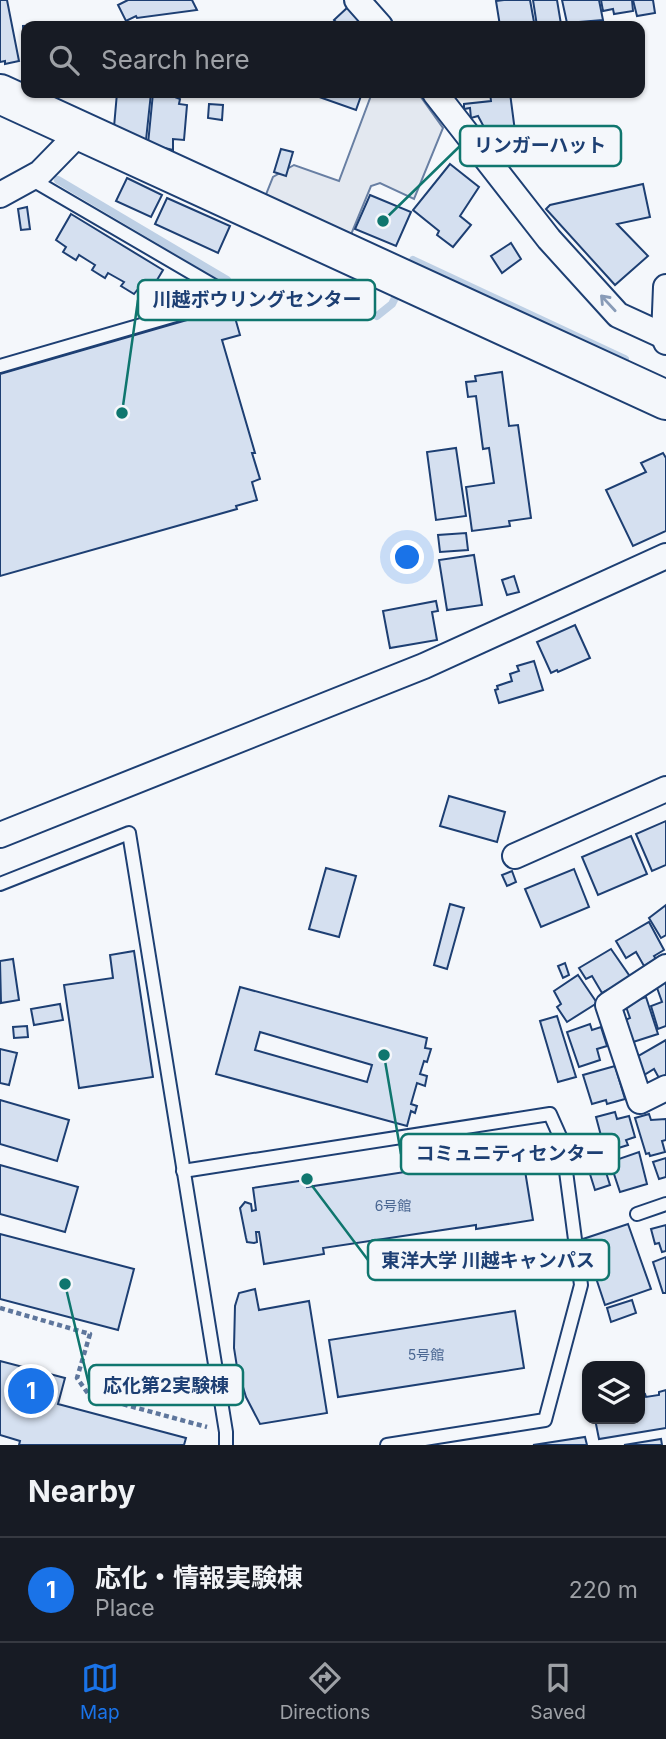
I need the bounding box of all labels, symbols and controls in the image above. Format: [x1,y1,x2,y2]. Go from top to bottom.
search box [21,21,645,98]
icon: search [45,41,83,79]
text: Search here [101,44,250,75]
callout: リンガーハット [460,126,621,166]
text: リンガーハット [474,134,606,157]
callout: 川越ボウリングセンター [138,280,375,320]
text: 川越ボウリングセンター [152,288,362,311]
one-way arrow [600,294,616,312]
your location [390,540,424,574]
callout: コミュニティセンター [401,1134,619,1174]
text: コミュニティセンター [416,1142,604,1165]
house number: 6号館 [375,1197,411,1214]
callout: 東洋大学 川越キャンパス [368,1240,609,1280]
text: 東洋大学 川越キャンパス [381,1249,595,1272]
house number: 5号館 [408,1346,444,1363]
map controls [582,1361,645,1424]
button: layers [582,1361,645,1424]
pin: 1 [8,1365,54,1417]
callout: 応化第2実験棟 [89,1365,243,1405]
text: 応化第2実験棟 [103,1374,229,1397]
text: Nearby [28,1473,136,1509]
text: 応化・情報実験棟 [95,1562,303,1593]
text: 1 [46,1576,56,1604]
text: 220 m [569,1576,638,1604]
text: Place [95,1594,155,1622]
tab: Map [80,1659,120,1724]
tab: Directions [280,1659,370,1724]
tab: Saved [530,1659,586,1724]

